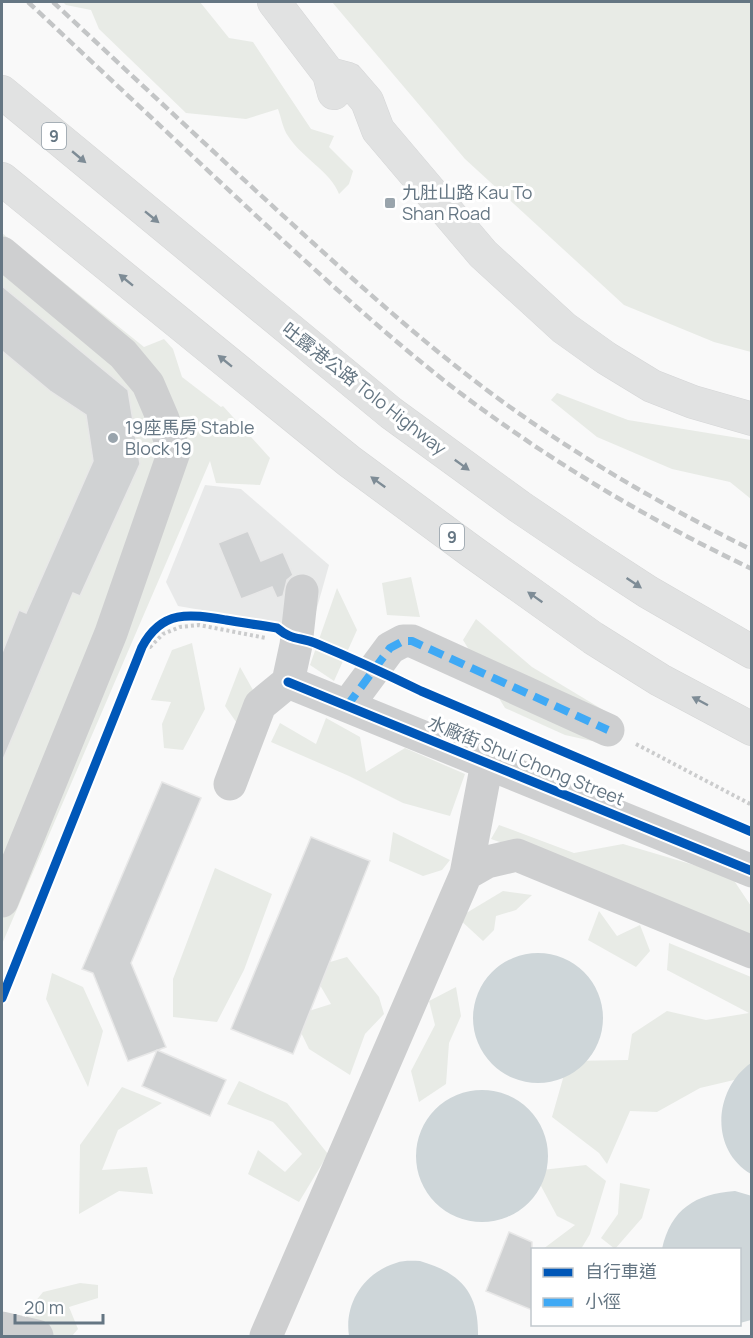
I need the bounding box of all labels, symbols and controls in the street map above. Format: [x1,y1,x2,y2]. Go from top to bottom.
road number: 9 [42,123,66,149]
one-way arrow [71,150,87,163]
place label: 九肚山路 Kau To Shan Road [402,180,533,225]
marker: 九肚山路 Kau To Shan Road [383,196,397,210]
one-way arrow [144,210,159,223]
one-way arrow [118,274,134,287]
street label: 吐露港公路 Tolo Highway [278,317,452,460]
one-way arrow [217,354,233,367]
place label: 19座馬房 Stable Block 19 [125,415,254,460]
marker: 19座馬房 Stable Block 19 [106,431,120,445]
one-way arrow [453,459,469,471]
one-way arrow [371,476,387,488]
road number: 9 [440,524,464,550]
one-way arrow [626,577,642,588]
one-way arrow [527,592,543,603]
one-way arrow [691,696,708,706]
street label: 水廠街 Shui Chong Street [425,710,628,811]
legend [531,1248,741,1326]
text: 自行車道 [585,1259,657,1283]
scale bar [15,1287,104,1325]
text: 小徑 [585,1289,621,1313]
text: 20 m [24,1295,64,1319]

